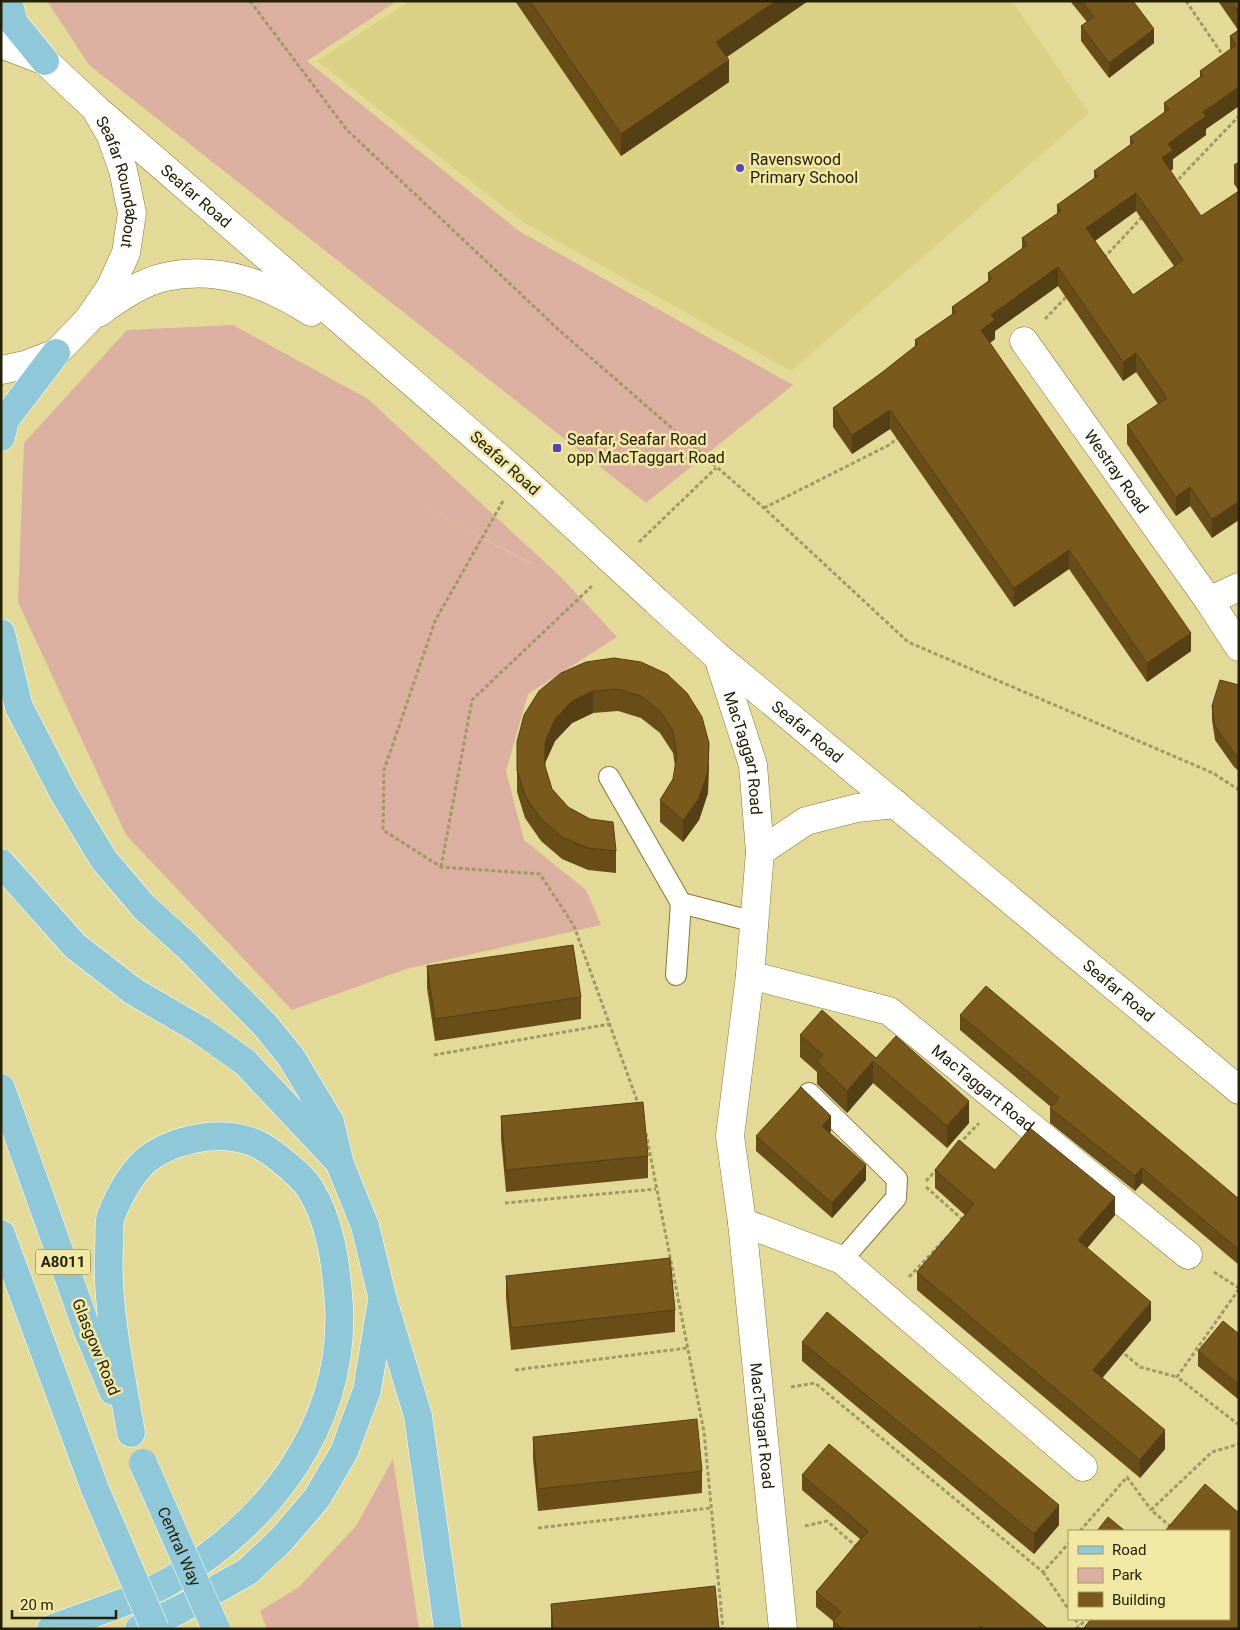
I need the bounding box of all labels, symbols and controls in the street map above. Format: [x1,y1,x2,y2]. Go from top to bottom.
street label: Seafar Roundabout [92,113,142,249]
place label: Ravenswood Primary School [750,150,858,187]
street label: Seafar Road [157,160,235,231]
marker: Ravenswood Primary School [734,162,746,174]
street label: Westray Road [1081,426,1153,517]
street label: Seafar Road [466,427,544,499]
place label: Seafar, Seafar Road opp MacTaggart Road [567,430,725,467]
marker: Seafar, Seafar Road opp MacTaggart Road [551,442,563,454]
street label: MacTaggart Road [720,689,766,815]
street label: Seafar Road [768,696,847,767]
street label: Seafar Road [1079,955,1159,1025]
street label: MacTaggart Road [928,1040,1038,1135]
road number: A8011 [36,1250,90,1274]
street label: Glasgow Road [68,1296,124,1398]
street label: MacTaggart Road [747,1362,778,1490]
street label: Central Way [154,1504,206,1589]
legend [1068,1530,1230,1620]
text: Road [1112,1541,1146,1559]
text: Park [1112,1566,1143,1584]
scale bar [12,1588,116,1620]
text: Building [1112,1591,1166,1609]
text: 20 m [20,1596,54,1614]

